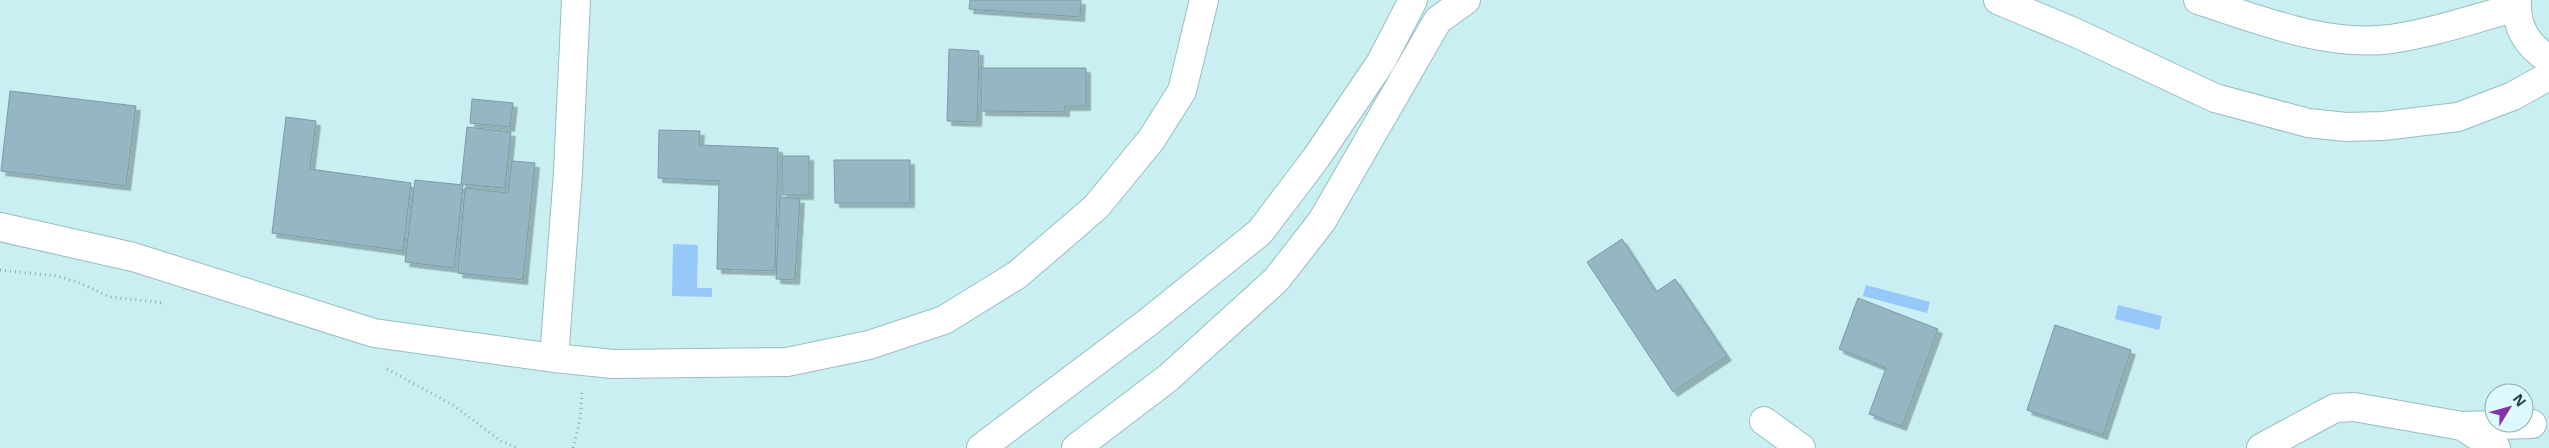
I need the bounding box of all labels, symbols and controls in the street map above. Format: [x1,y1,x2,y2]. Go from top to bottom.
north arrow [2484,383,2534,433]
text: N [2509,390,2531,410]

